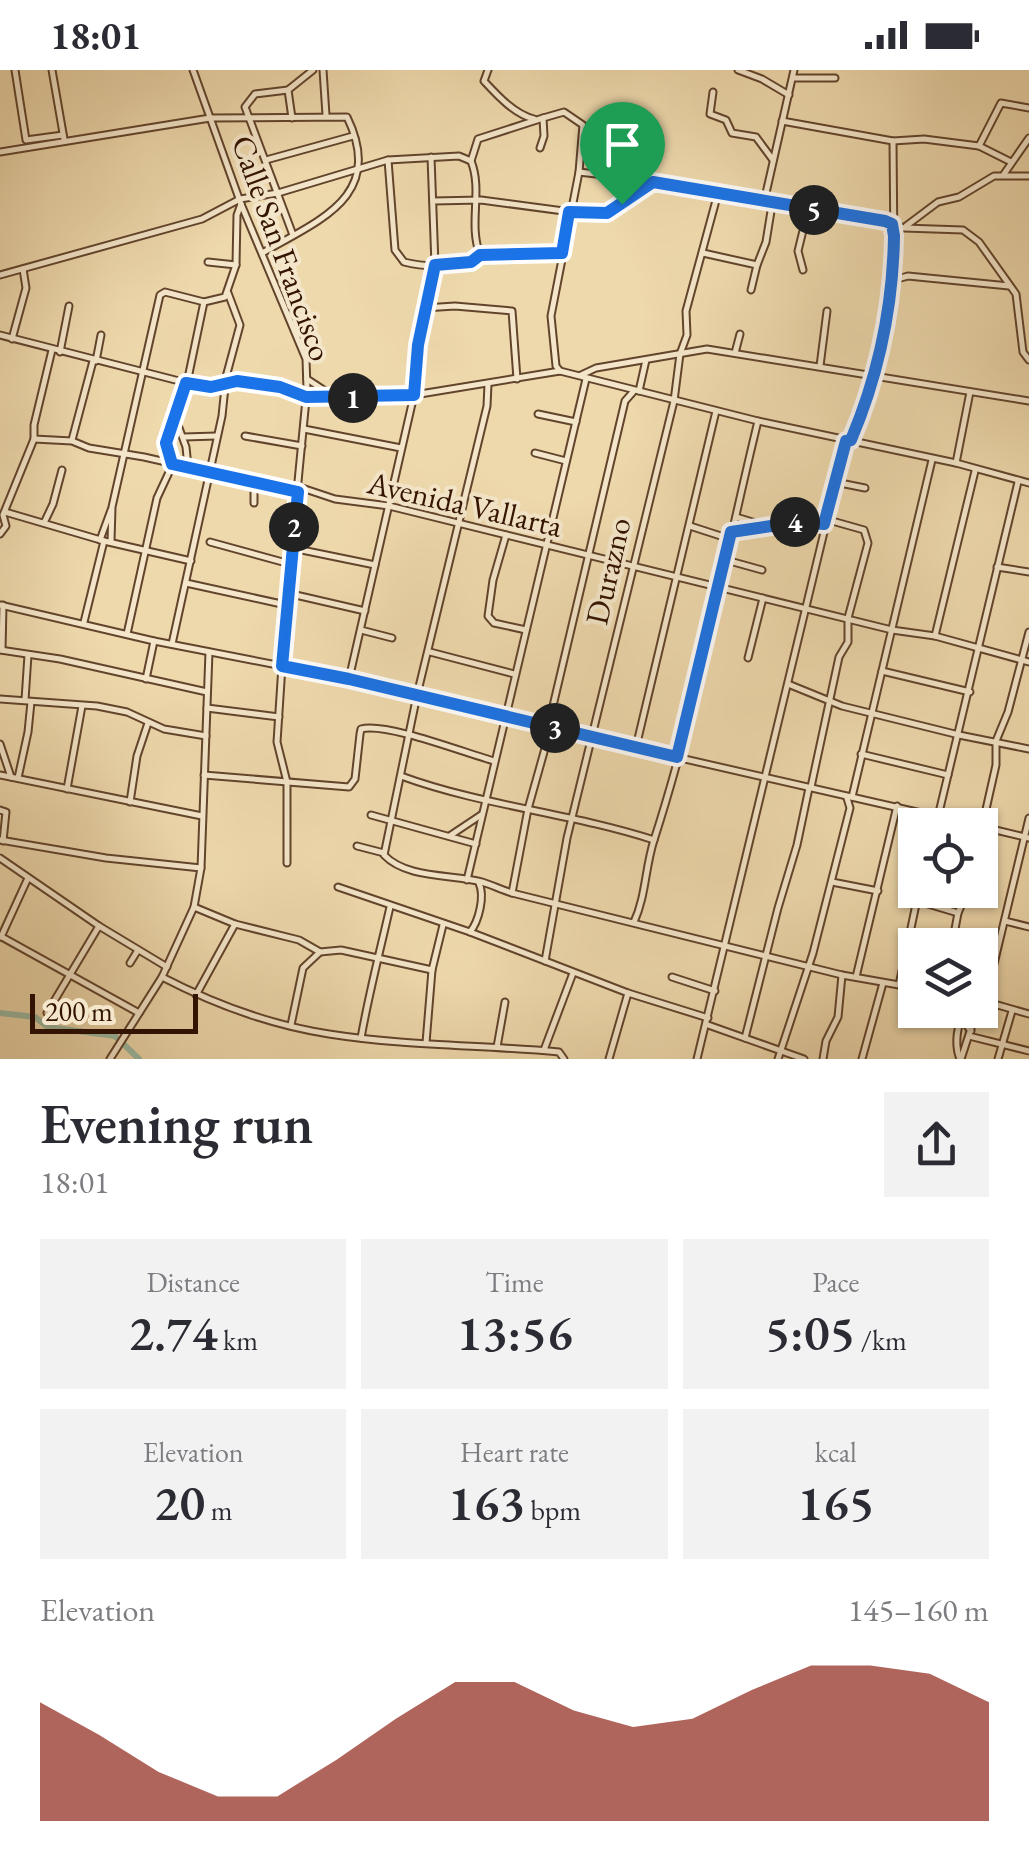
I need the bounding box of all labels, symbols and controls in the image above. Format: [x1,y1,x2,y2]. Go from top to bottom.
text: 18:01 [50,11,141,60]
pin [580,102,665,205]
icon: arrive [595,117,650,172]
street label: Calle San Francisco [222,130,342,366]
pin: 5 [789,185,839,235]
text: 5 [807,192,821,228]
pin: 1 [328,373,378,423]
text: 1 [346,380,360,416]
street label: Avenida Vallarta [363,461,567,547]
pin: 4 [770,497,820,547]
pin: 2 [269,502,319,552]
text: 4 [788,504,802,540]
text: 2 [287,509,301,545]
street label: Durazno [575,513,641,629]
pin: 3 [530,703,580,753]
text: 3 [548,710,562,746]
map controls [898,808,998,1028]
button: locate [898,808,998,908]
button: layers [898,928,998,1028]
scale bar [30,989,198,1034]
text: 200 m [45,993,113,1029]
text: Evening run [40,1088,313,1159]
button: share [884,1092,989,1197]
text: 18:01 [40,1161,109,1203]
text: Distance [146,1264,240,1300]
text: Time [485,1264,544,1300]
text: Pace [812,1264,859,1300]
text: 2.74 [128,1300,217,1365]
text: 13:56 [456,1300,573,1365]
text: 5:05 [765,1300,855,1365]
text: km [217,1322,258,1358]
text: /km [855,1322,907,1358]
text: Elevation [143,1434,244,1470]
text: Heart rate [460,1434,569,1470]
text: kcal [815,1434,857,1470]
text: 20 [154,1470,205,1535]
text: 163 [448,1470,525,1535]
text: 165 [797,1470,874,1535]
text: m [205,1492,233,1528]
text: bpm [525,1492,581,1528]
text: Elevation [40,1589,155,1631]
text: 145–160 m [848,1589,989,1631]

